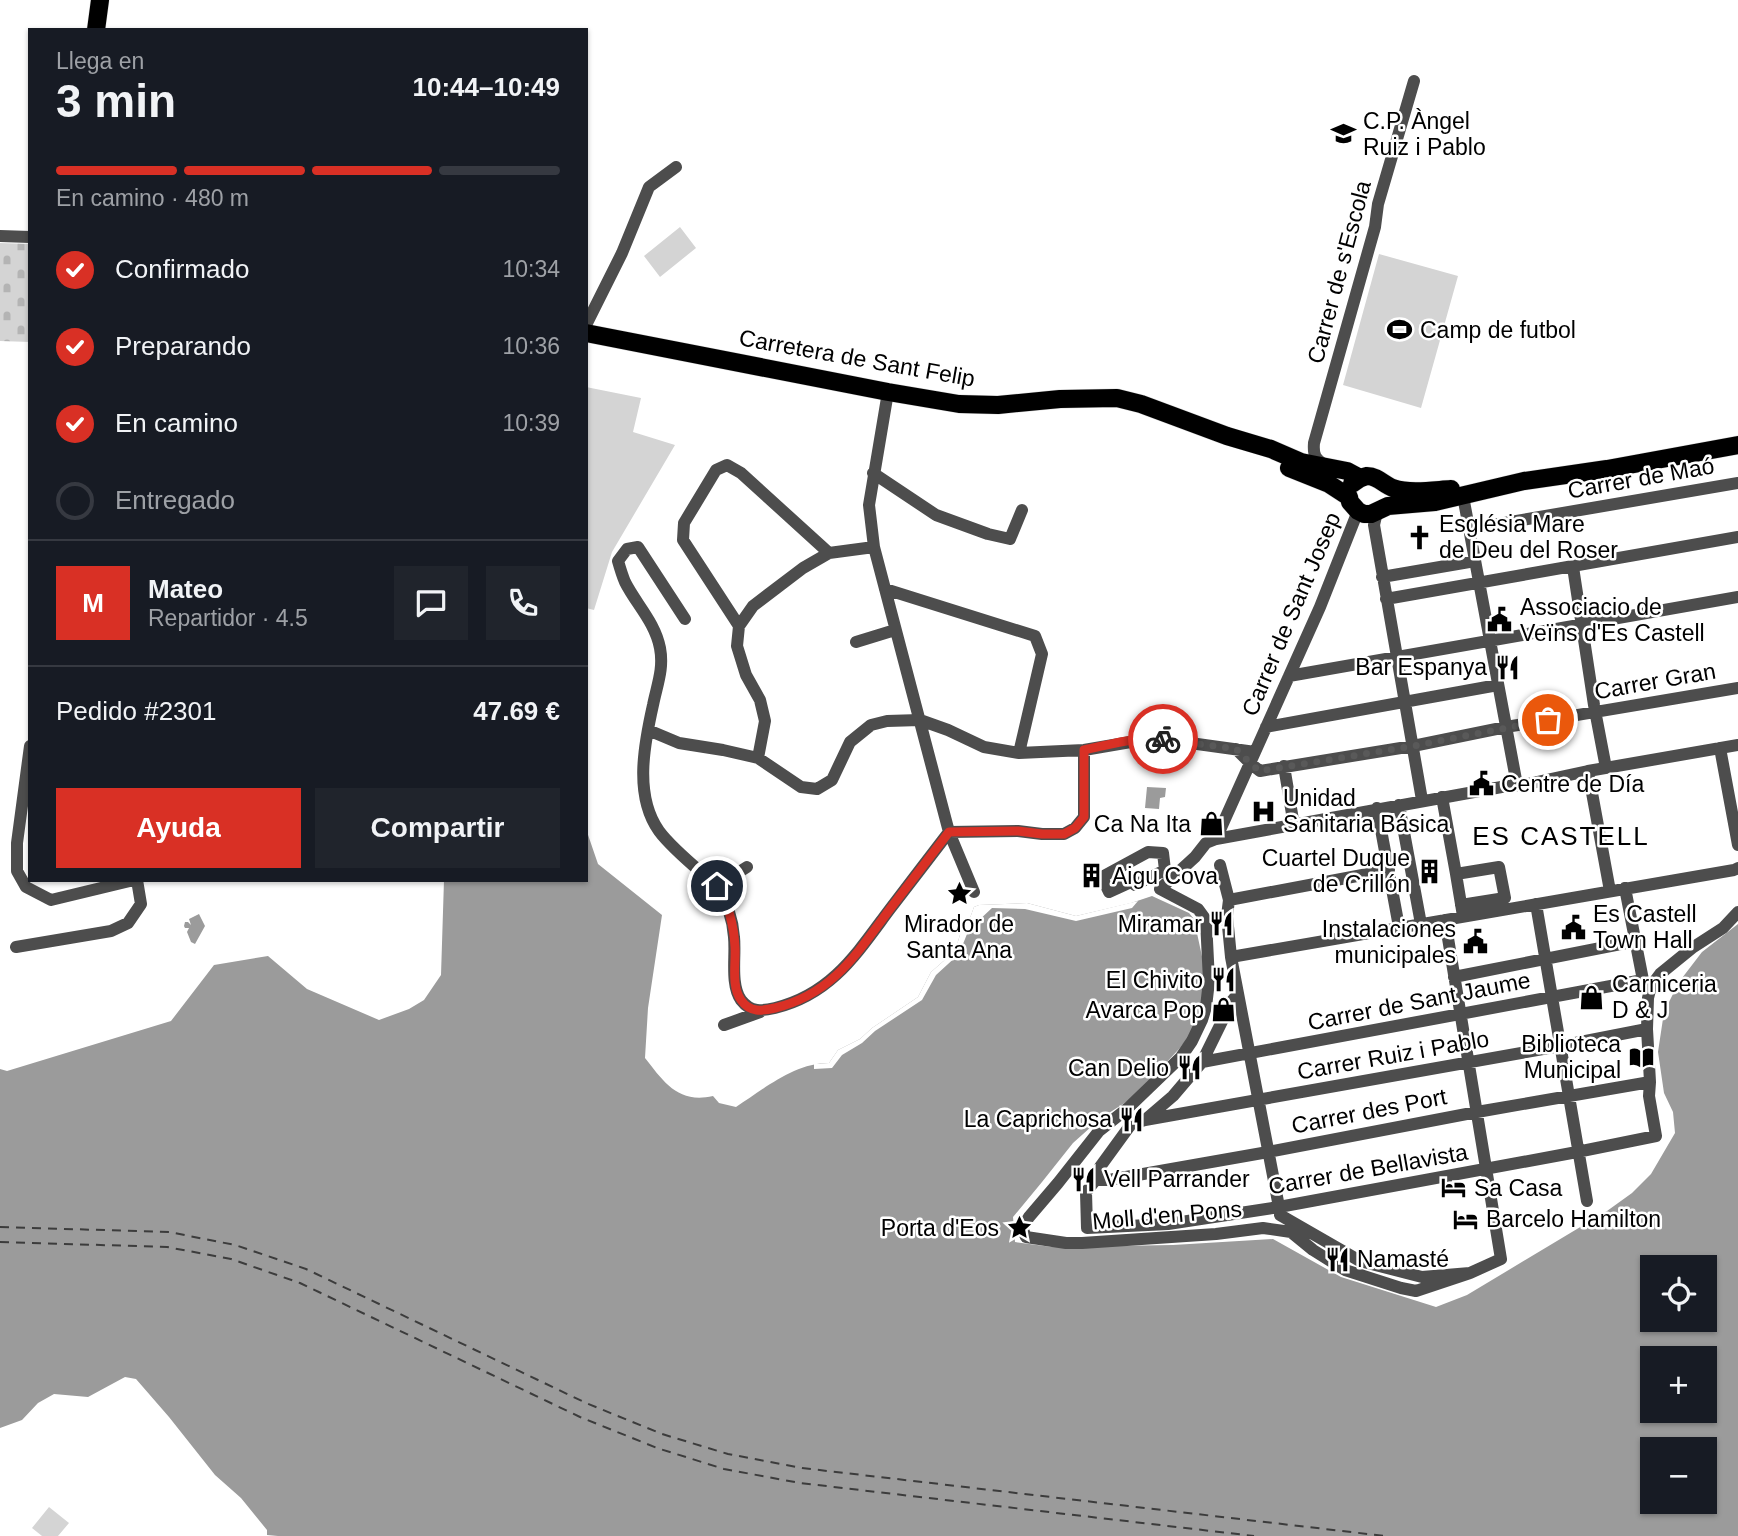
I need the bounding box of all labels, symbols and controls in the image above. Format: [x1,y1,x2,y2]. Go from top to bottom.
text: Llega en [56,48,144,74]
text: 10:44–10:49 [413,72,560,102]
text: 3 min [56,75,176,127]
place label: C.P. Àngel Ruiz i Pablo [1363,108,1486,160]
school or university icon: C.P. Àngel Ruiz i Pablo [1329,120,1357,148]
street label: Carrer de s'Escola [1302,177,1376,366]
text: En camino · 480 m [56,185,249,211]
icon: check [56,251,94,289]
text: Confirmado [115,254,249,284]
text: 10:34 [502,256,560,282]
sports icon: Camp de futbol [1386,316,1414,344]
place label: Camp de futbol [1420,317,1576,343]
street label: Carretera de Sant Felip [737,324,977,392]
icon: check [56,328,94,366]
text: Preparando [115,331,251,361]
text: 10:36 [502,333,560,359]
icon: check [56,405,94,443]
text: En camino [115,408,238,438]
text: 10:39 [502,410,560,436]
street label: Carrer de Maó [1566,452,1716,504]
text: Entregado [115,485,235,515]
street label: Carrer de Sant Josep [1236,508,1346,720]
place label: Església Mare de Deu del Roser [1439,511,1618,563]
church icon: Església Mare de Deu del Roser [1405,523,1433,551]
button: chat [394,566,468,640]
button: phone [486,566,560,640]
text: Mateo [148,574,223,604]
text: M [82,588,104,618]
place label: Associacio de Veïns d'Es Castell [1520,594,1705,646]
text: Repartidor · 4.5 [148,605,308,631]
public building icon: Associacio de Veïns d'Es Castell [1486,606,1514,634]
restaurant icon: Bar Espanya [1493,653,1521,681]
place label: Bar Espanya [1355,654,1487,680]
street label: Carrer Gran [1592,658,1718,704]
pin [1518,690,1578,750]
text: Pedido #2301 [56,696,216,726]
text: 47.69 € [473,696,560,726]
icon: bag [1529,701,1567,739]
courier [1128,704,1198,774]
icon: bike [1144,720,1182,758]
public building icon: Centre de Día [1467,770,1495,798]
place label: Centre de Día [1501,771,1644,797]
place label: Unidad Sanitaria Básica [1283,785,1449,837]
button: Ayuda [56,788,301,868]
button: Compartir [315,788,560,868]
hospital icon: Unidad Sanitaria Básica [1249,797,1277,825]
shop icon: Ca Na Ita [1197,810,1225,838]
place label: Ca Na Ita [1094,811,1191,837]
district label: ES CASTELL [1472,821,1650,851]
place label: Cuartel Duque de Crillón [1262,845,1410,897]
pin [687,856,747,916]
building icon: Cuartel Duque de Crillón [1416,857,1444,885]
building icon: Aigu Cova [1078,862,1106,890]
place label: Aigu Cova [1112,863,1218,889]
icon: home [698,867,736,905]
place icon: Mirador de Santa Ana [945,880,973,908]
place label: Es Castell Town Hall [1593,901,1697,953]
restaurant icon: Miramar [1208,910,1236,938]
place label: Mirador de Santa Ana [904,911,1014,963]
place label: Miramar [1118,911,1202,937]
public building icon: Es Castell Town Hall [1559,913,1587,941]
place label: Instalaciones municipales [1322,916,1456,968]
public building icon: Instalaciones municipales [1462,928,1490,956]
restaurant icon: El Chivito [1209,966,1237,994]
place label: El Chivito [1106,967,1203,993]
street label: Carrer de Sant Jaume [1305,967,1533,1035]
place label: Carniceria D & J [1612,971,1717,1023]
shop icon: Carniceria D & J [1578,983,1606,1011]
shop icon: Avarca Pop [1210,996,1238,1024]
place label: Avarca Pop [1086,997,1204,1023]
street label: Carrer Ruiz i Pablo [1295,1025,1491,1085]
place label: Biblioteca Municipal [1521,1031,1621,1083]
library icon: Biblioteca Municipal [1627,1043,1655,1071]
restaurant icon: Can Delio [1175,1054,1203,1082]
place label: Can Delio [1068,1055,1169,1081]
street label: Carrer des Port [1289,1083,1449,1139]
restaurant icon: La Caprichosa [1118,1105,1146,1133]
place label: La Caprichosa [964,1106,1112,1132]
street label: Carrer de Bellavista [1266,1139,1470,1199]
restaurant icon: Vell Parrander [1070,1165,1098,1193]
place label: Vell Parrander [1104,1166,1250,1192]
hotel icon: Sa Casa [1440,1174,1468,1202]
place label: Sa Casa [1474,1175,1562,1201]
street label: Moll d'en Pons [1091,1196,1243,1234]
hotel icon: Barcelo Hamilton [1452,1205,1480,1233]
place label: Barcelo Hamilton [1486,1206,1661,1232]
place icon: Porta d'Eos [1005,1214,1033,1242]
place label: Porta d'Eos [881,1215,999,1241]
restaurant icon: Namasté [1323,1245,1351,1273]
place label: Namasté [1357,1246,1449,1272]
map controls [1640,1255,1717,1514]
button: locate [1640,1255,1717,1332]
button: + [1640,1346,1717,1423]
button: − [1640,1437,1717,1514]

